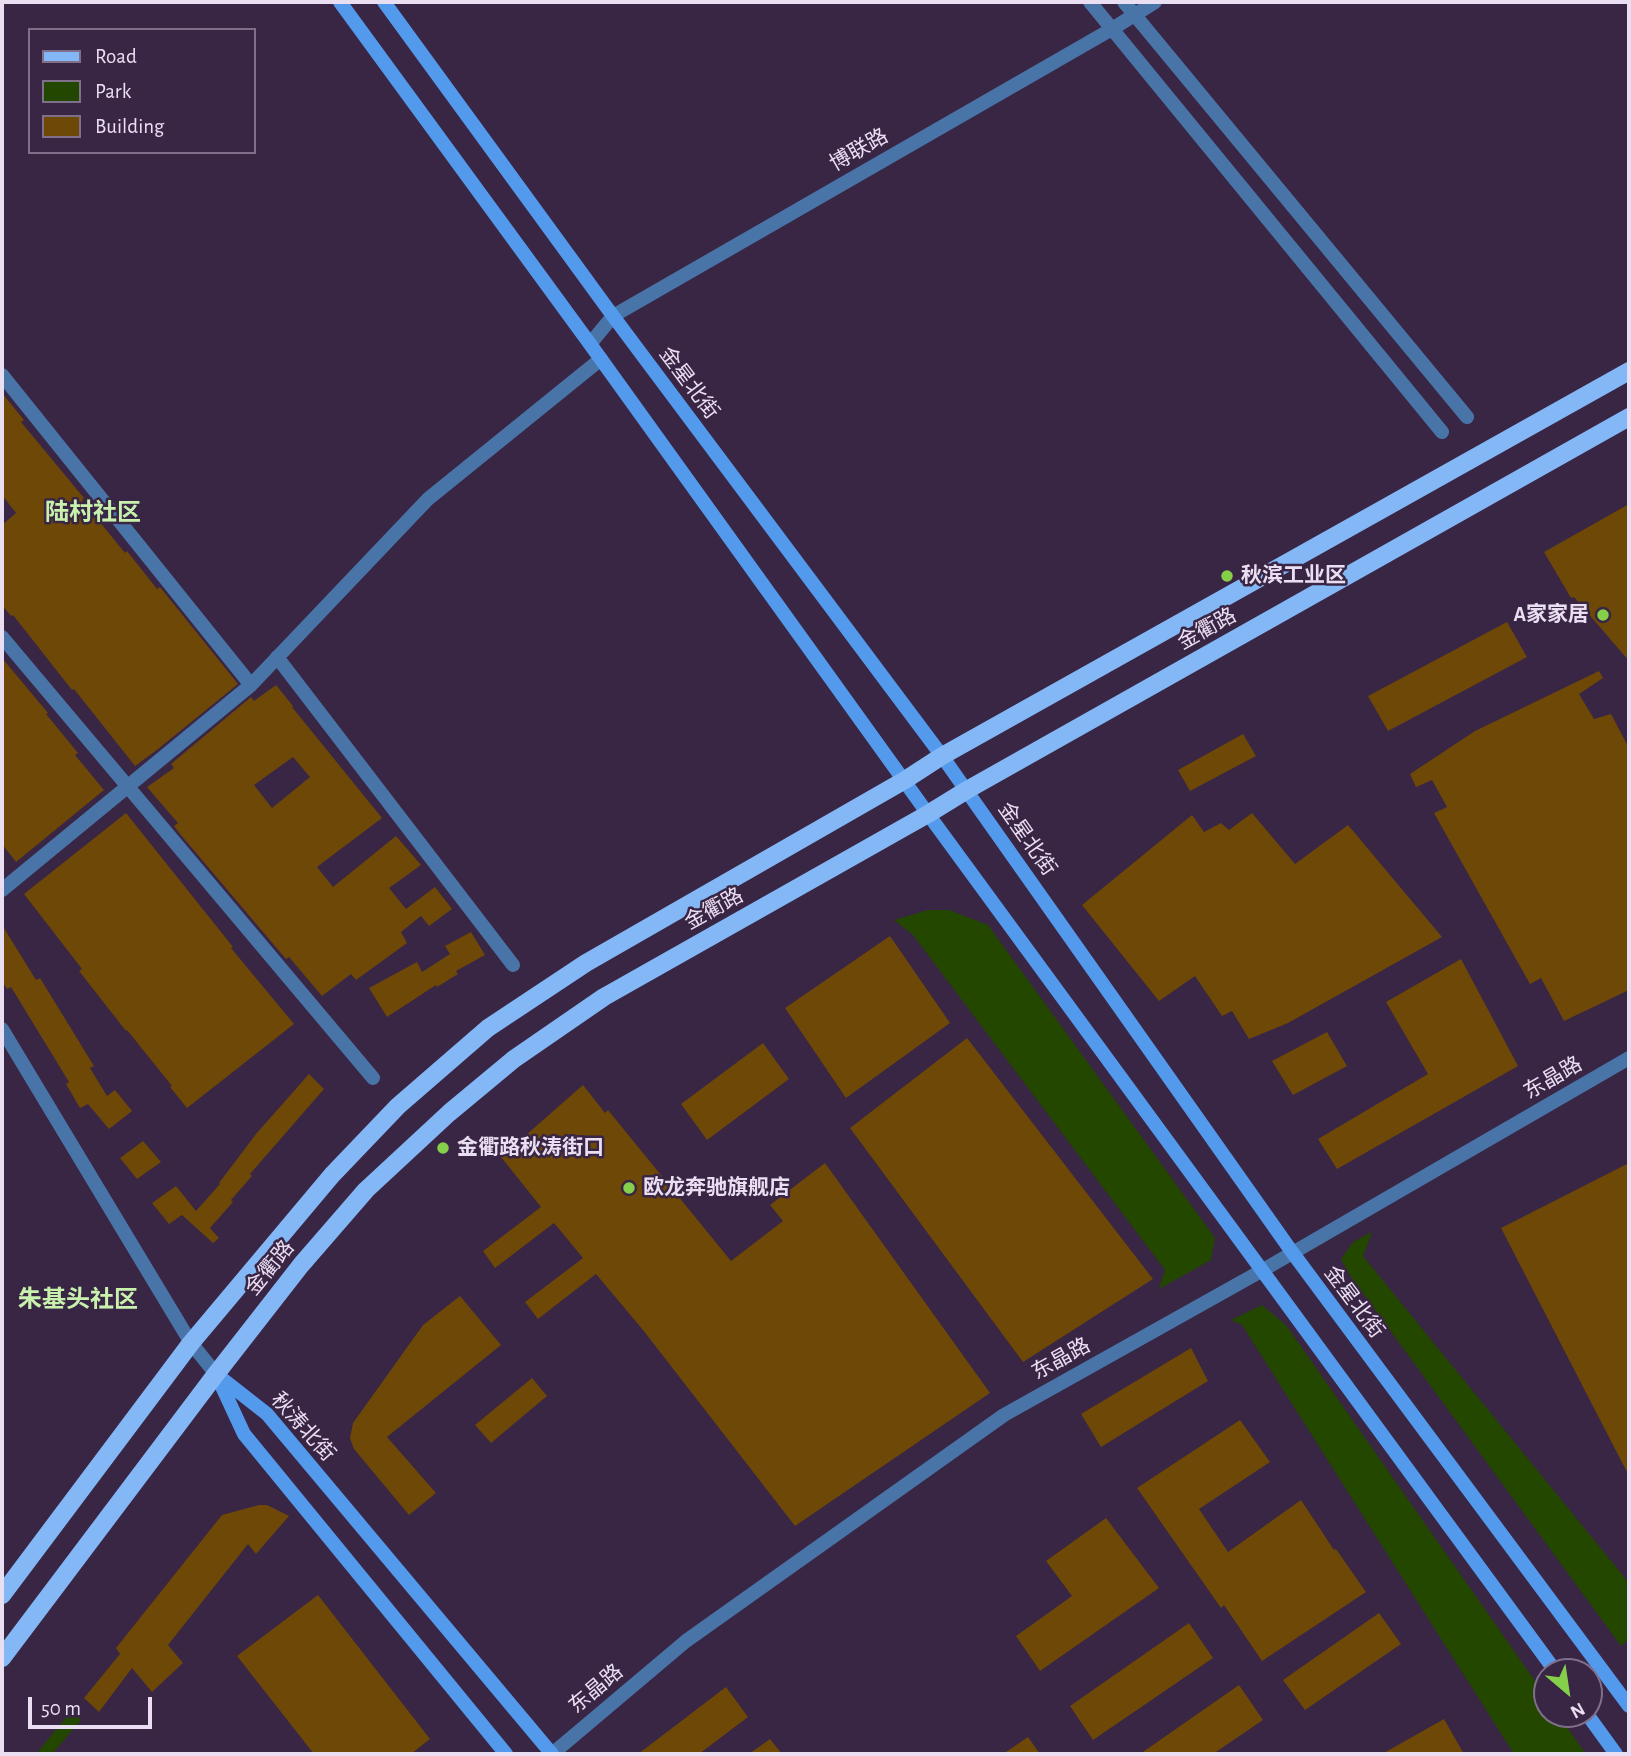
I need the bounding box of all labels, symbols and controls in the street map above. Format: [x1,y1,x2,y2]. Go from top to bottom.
legend [28,28,256,154]
text: Road [95,46,137,67]
text: Park [95,81,131,102]
text: Building [95,116,164,137]
street label: 博联路 [825,123,893,177]
street label: 金星北街 [654,342,724,424]
district label: 陆村社区 [45,499,141,527]
place label: 秋滨工业区 [1241,563,1346,589]
marker: 秋滨工业区 [1219,568,1235,584]
place label: A家家居 [1513,602,1589,628]
street label: 金衢路 [1173,603,1241,655]
marker: A家家居 [1595,607,1611,623]
street label: 金星北街 [993,797,1061,881]
street label: 金衢路 [680,883,748,935]
street label: 东晶路 [1519,1051,1587,1105]
place label: 金衢路秋涛街口 [457,1135,604,1161]
marker: 金衢路秋涛街口 [435,1140,451,1156]
place label: 欧龙奔驰旗舰店 [643,1175,790,1201]
marker: 欧龙奔驰旗舰店 [621,1180,637,1196]
street label: 金衢路 [240,1236,300,1300]
street label: 金星北街 [1319,1261,1389,1343]
district label: 朱基头社区 [18,1286,138,1314]
street label: 东晶路 [1027,1333,1095,1385]
street label: 秋涛北街 [266,1387,340,1467]
north arrow [1533,1658,1603,1728]
street label: 东晶路 [564,1659,628,1719]
scale bar [32,1682,156,1726]
text: 50 m [41,1698,81,1719]
text: N [1567,1699,1588,1722]

